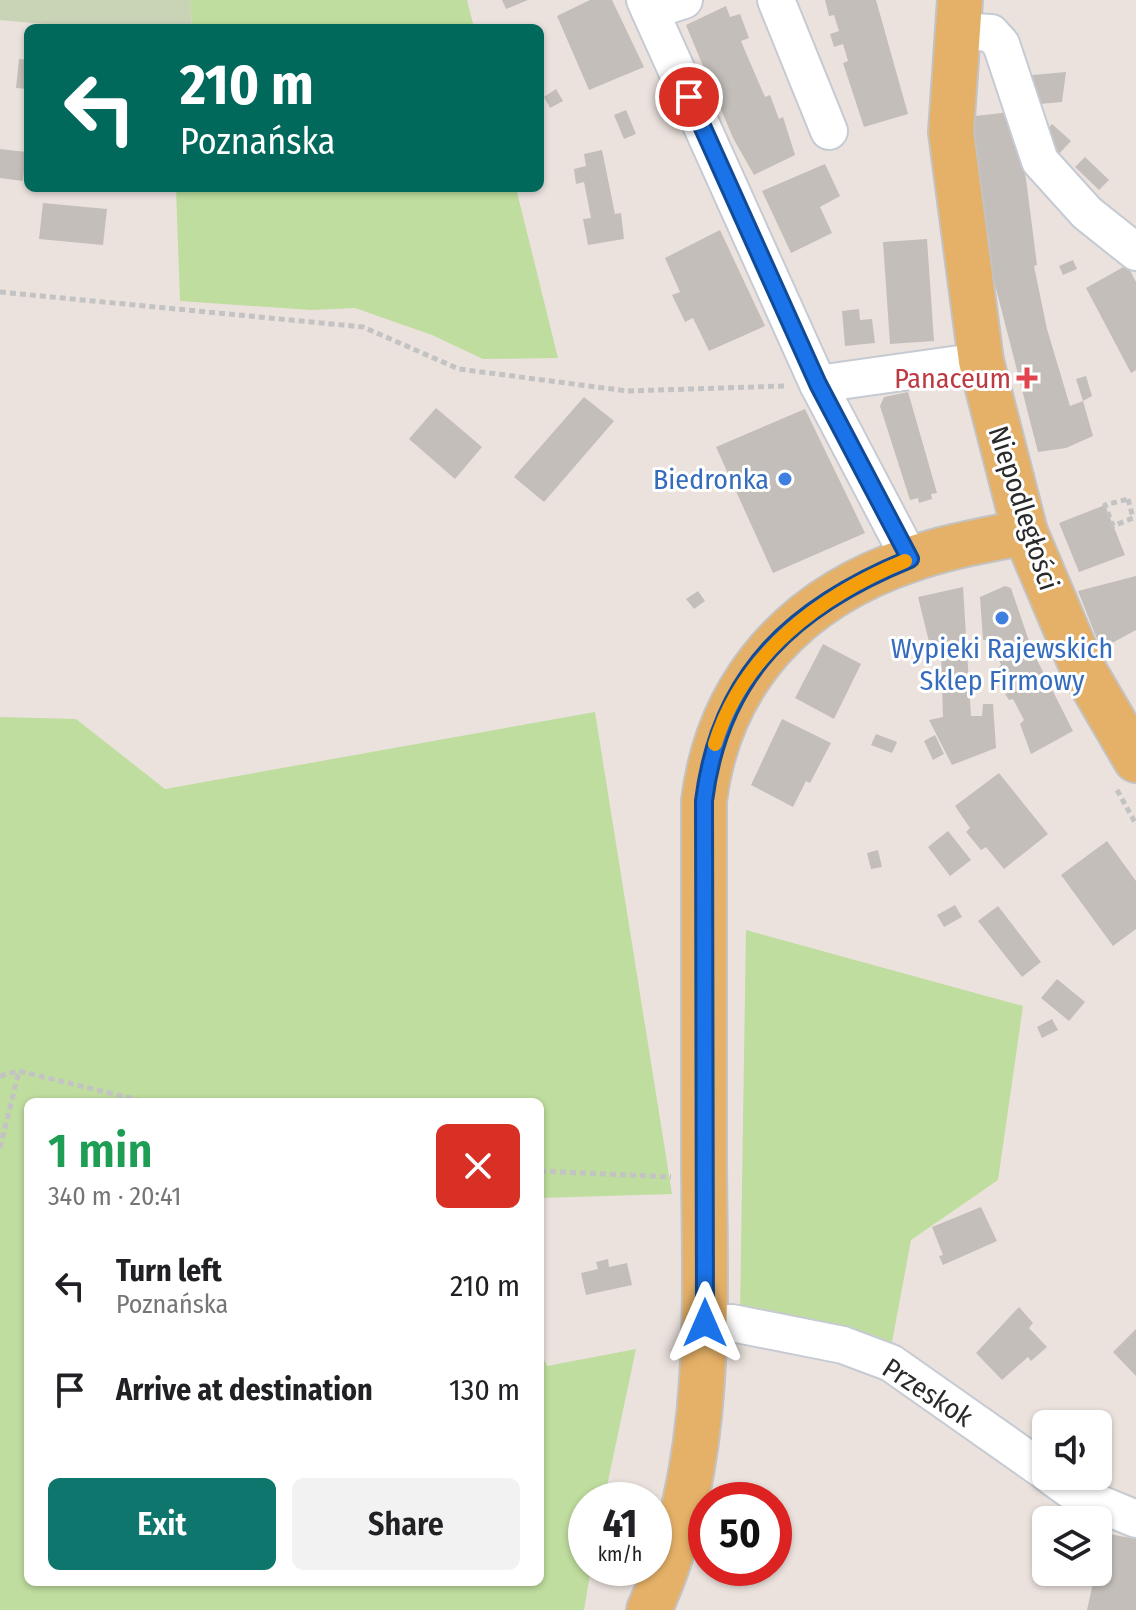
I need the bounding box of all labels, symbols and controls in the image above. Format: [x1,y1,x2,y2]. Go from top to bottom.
text: 210 m [180,52,314,119]
icon: left [48,56,152,160]
pin [655,63,723,131]
icon: arrive [667,75,711,119]
text: Poznańska [180,120,335,164]
place label: Panaceum [894,362,1011,395]
marker: Panaceum [1018,369,1036,387]
street label: Niepodległości [982,422,1066,594]
place label: Biedronka [653,463,769,496]
marker: Biedronka [776,470,794,488]
marker: Wypieki Rajewskich Sklep Firmowy [993,609,1011,627]
place label: Wypieki Rajewskich Sklep Firmowy [891,632,1113,697]
text: 1 min [48,1122,153,1180]
button: close [436,1124,520,1208]
text: 340 m · 20:41 [48,1181,181,1212]
text: Turn left [116,1253,222,1289]
icon: left [48,1264,92,1308]
text: 210 m [450,1268,520,1304]
position arrow [663,1281,747,1365]
text: Poznańska [116,1289,228,1320]
street label: Przeskok [876,1351,980,1434]
icon: arrive [48,1368,92,1412]
text: Arrive at destination [116,1372,373,1408]
text: 130 m [449,1372,520,1408]
map controls [1032,1410,1112,1586]
button: sound [1032,1410,1112,1490]
button: Exit [48,1478,276,1570]
button: Share [292,1478,520,1570]
speed limit sign: 50 [688,1482,792,1586]
text: 41 [603,1500,637,1548]
button: layers [1032,1506,1112,1586]
text: km/h [598,1542,642,1566]

